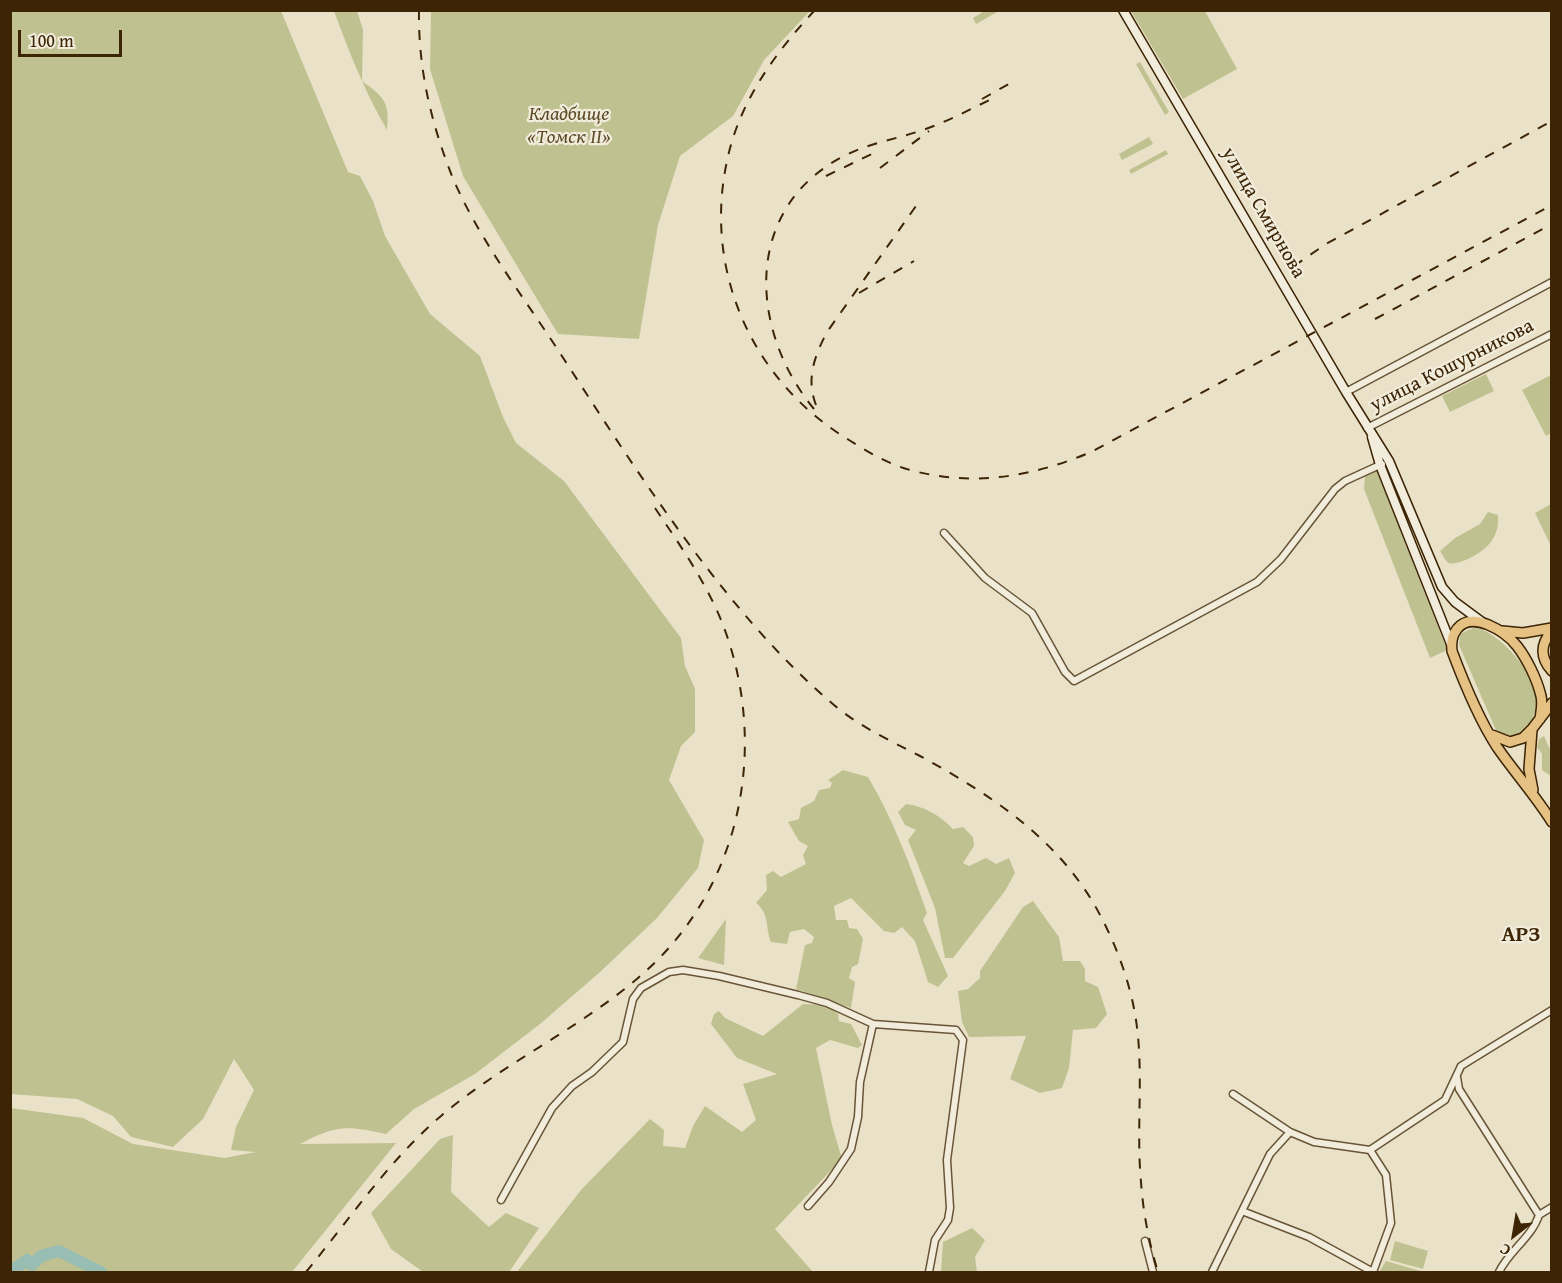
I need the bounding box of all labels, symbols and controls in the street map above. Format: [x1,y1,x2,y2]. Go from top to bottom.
scale bar [21,18,124,56]
text: 100 m [29,27,74,54]
park label: Кладбище «Томск II» [527,103,611,150]
street label: улица Смирнова [1216,143,1310,283]
street label: улица Кошурникова [1366,314,1538,418]
district label: АРЗ [1501,922,1541,948]
north arrow [1484,1205,1544,1265]
text: С [1495,1238,1515,1263]

